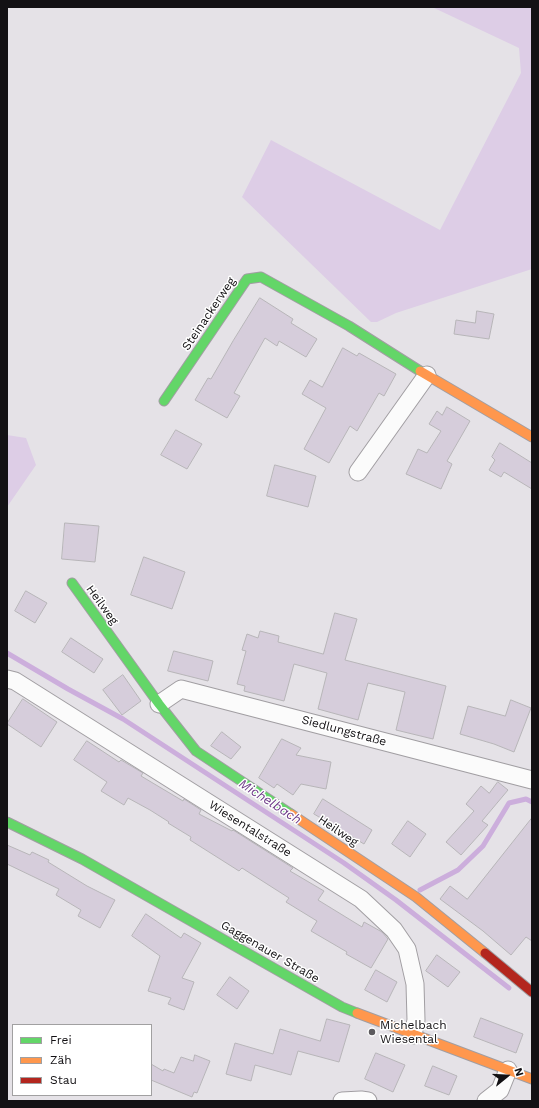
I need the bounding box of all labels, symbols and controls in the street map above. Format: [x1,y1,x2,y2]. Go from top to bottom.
street label: Steinackerweg [179,275,239,353]
street label: Heilweg [83,582,121,628]
street label: Siedlungstraße [300,713,388,749]
water label: Michelbach [236,776,304,828]
street label: Wiesentalstraße [206,798,294,860]
street label: Heilweg [315,812,361,850]
street label: Gaggenauer Straße [218,918,322,986]
place label: Michelbach Wiesental [380,1018,447,1046]
legend [12,1024,152,1096]
marker: Michelbach Wiesental [367,1027,377,1037]
text: Frei [50,1033,72,1047]
text: Zäh [50,1053,72,1067]
north arrow [487,1056,527,1096]
text: N [511,1066,526,1078]
text: Stau [50,1073,77,1087]

